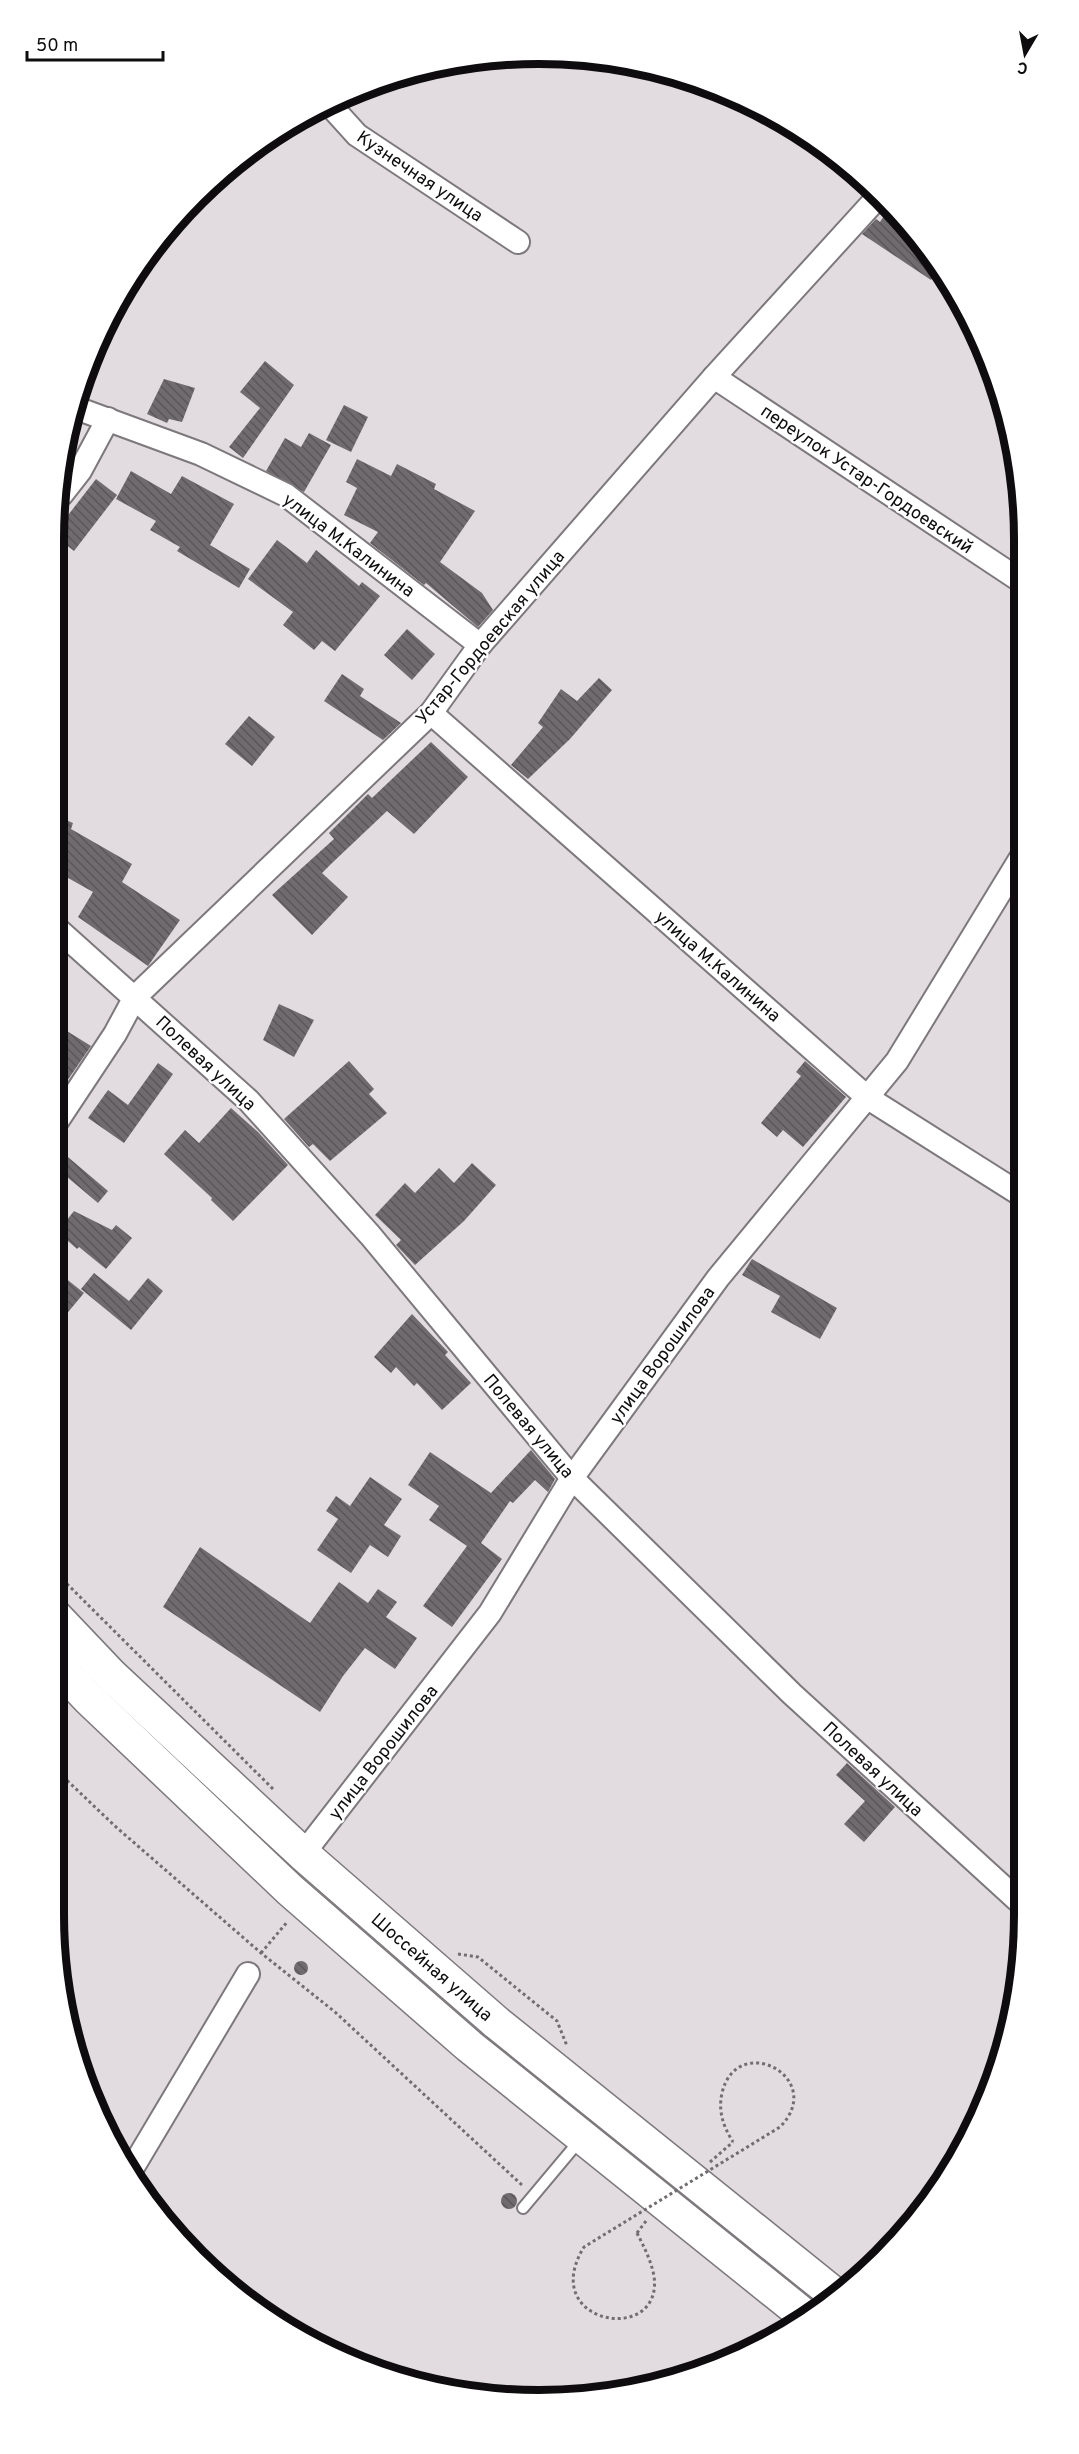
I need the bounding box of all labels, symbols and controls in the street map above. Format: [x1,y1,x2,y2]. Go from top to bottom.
scale bar [27,24,164,62]
north arrow [995,24,1055,84]
text: 50 m [36,35,78,58]
text: С [1016,56,1030,78]
street label: Кузнечная улица [351,126,487,228]
street label: переулок Устар-Гордоевский [755,400,977,560]
street label: улица М.Калинина [278,489,419,603]
street label: Устар-Гордоевская улица [411,546,571,730]
street label: улица М.Калинина [649,906,785,1028]
street label: Полевая улица [150,1012,260,1117]
street label: улица Ворошилова [605,1282,721,1429]
street label: Полевая улица [478,1370,578,1484]
street label: улица Ворошилова [324,1681,444,1825]
street label: Полевая улица [817,1718,927,1823]
street label: Шоссейная улица [365,1909,497,2027]

